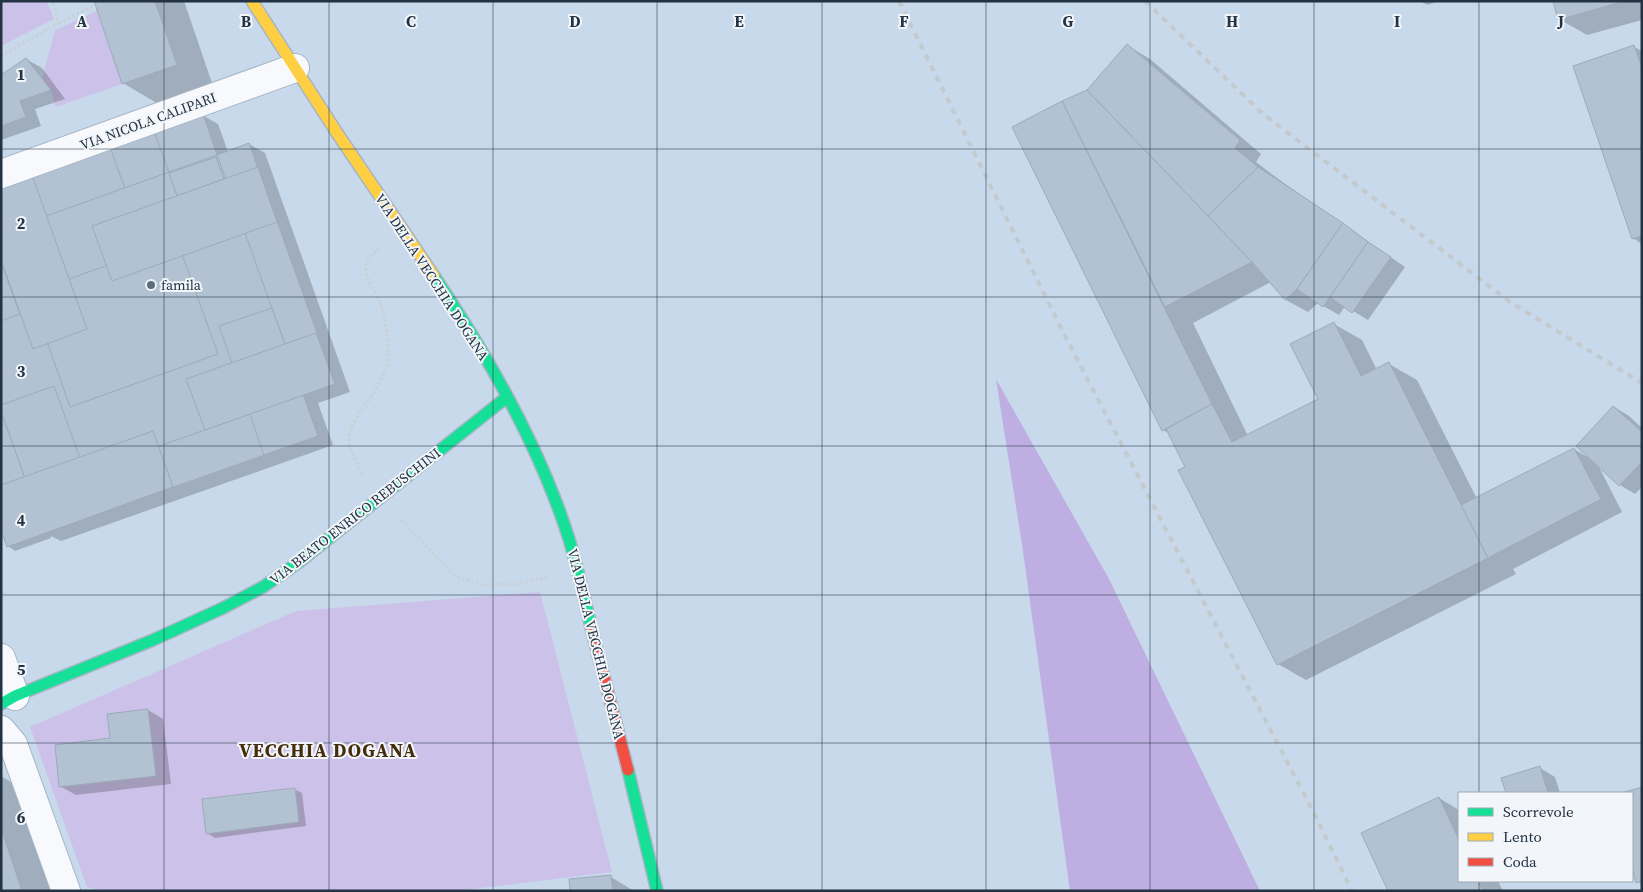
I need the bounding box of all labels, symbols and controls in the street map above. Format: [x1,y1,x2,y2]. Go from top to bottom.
text: A [77,10,88,32]
text: B [241,10,252,32]
text: C [406,10,416,32]
text: D [569,10,581,32]
text: E [734,10,744,32]
text: F [899,10,909,32]
text: G [1063,10,1074,32]
text: H [1226,10,1238,32]
text: I [1394,10,1400,32]
text: J [1557,10,1564,32]
text: 1 [17,63,25,85]
street label: VIA NICOLA CALIPARI [77,87,219,155]
street label: VIA DELLA VECCHIA DOGANA [370,189,494,365]
text: 2 [17,212,26,234]
place label: famila [161,275,202,295]
marker: famila [145,279,157,291]
text: 3 [17,360,26,382]
street label: VIA BEATO ENRICO REBUSCHINI [265,443,445,589]
text: 4 [17,509,26,531]
street label: VIA DELLA VECCHIA DOGANA [563,547,630,742]
text: 5 [17,658,26,680]
district label: VECCHIA DOGANA [239,737,417,763]
legend [1458,792,1633,882]
text: Scorrevole [1503,801,1574,822]
text: 6 [17,806,26,828]
text: Lento [1503,826,1542,847]
text: Coda [1503,851,1537,872]

